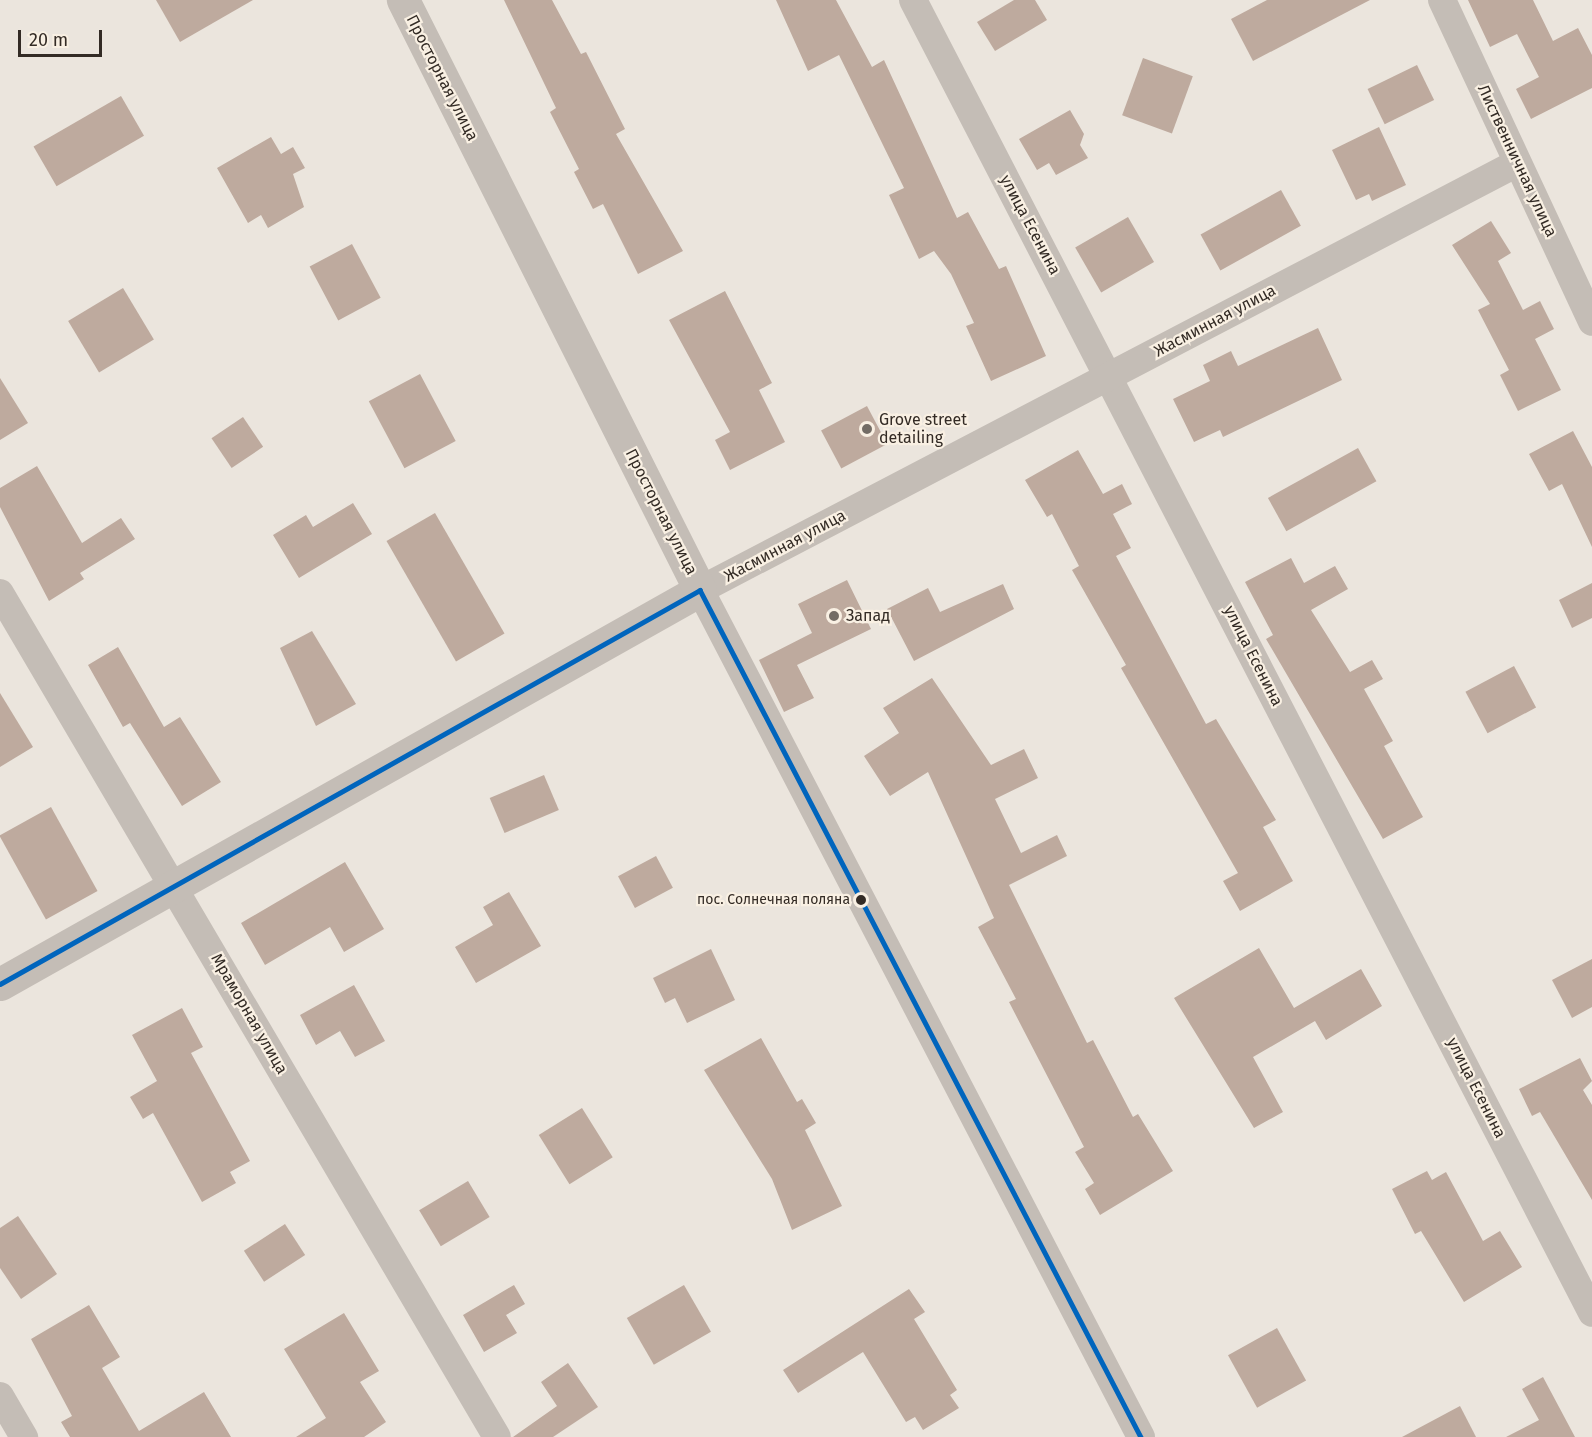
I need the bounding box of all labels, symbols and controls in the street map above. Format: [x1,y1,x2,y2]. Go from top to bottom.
street label: Просторная улица [402,12,482,144]
scale bar [21,18,105,56]
text: 20 m [29,29,68,51]
street label: Лиственничная улица [1473,82,1561,240]
street label: улица Есенина [996,172,1064,278]
street label: Жасминная улица [1151,281,1279,361]
place label: Grove street detailing [879,410,967,448]
marker: Grove street detailing [860,422,874,436]
street label: Просторная улица [621,446,701,578]
street label: Жасминная улица [721,506,849,586]
street label: улица Есенина [1219,602,1287,710]
place label: Запад [846,606,890,626]
marker: Запад [827,609,841,623]
place label: пос. Солнечная поляна [697,892,850,908]
marker: пос. Солнечная поляна [855,894,867,906]
street label: Мраморная улица [207,950,291,1078]
street label: улица Есенина [1442,1034,1510,1142]

